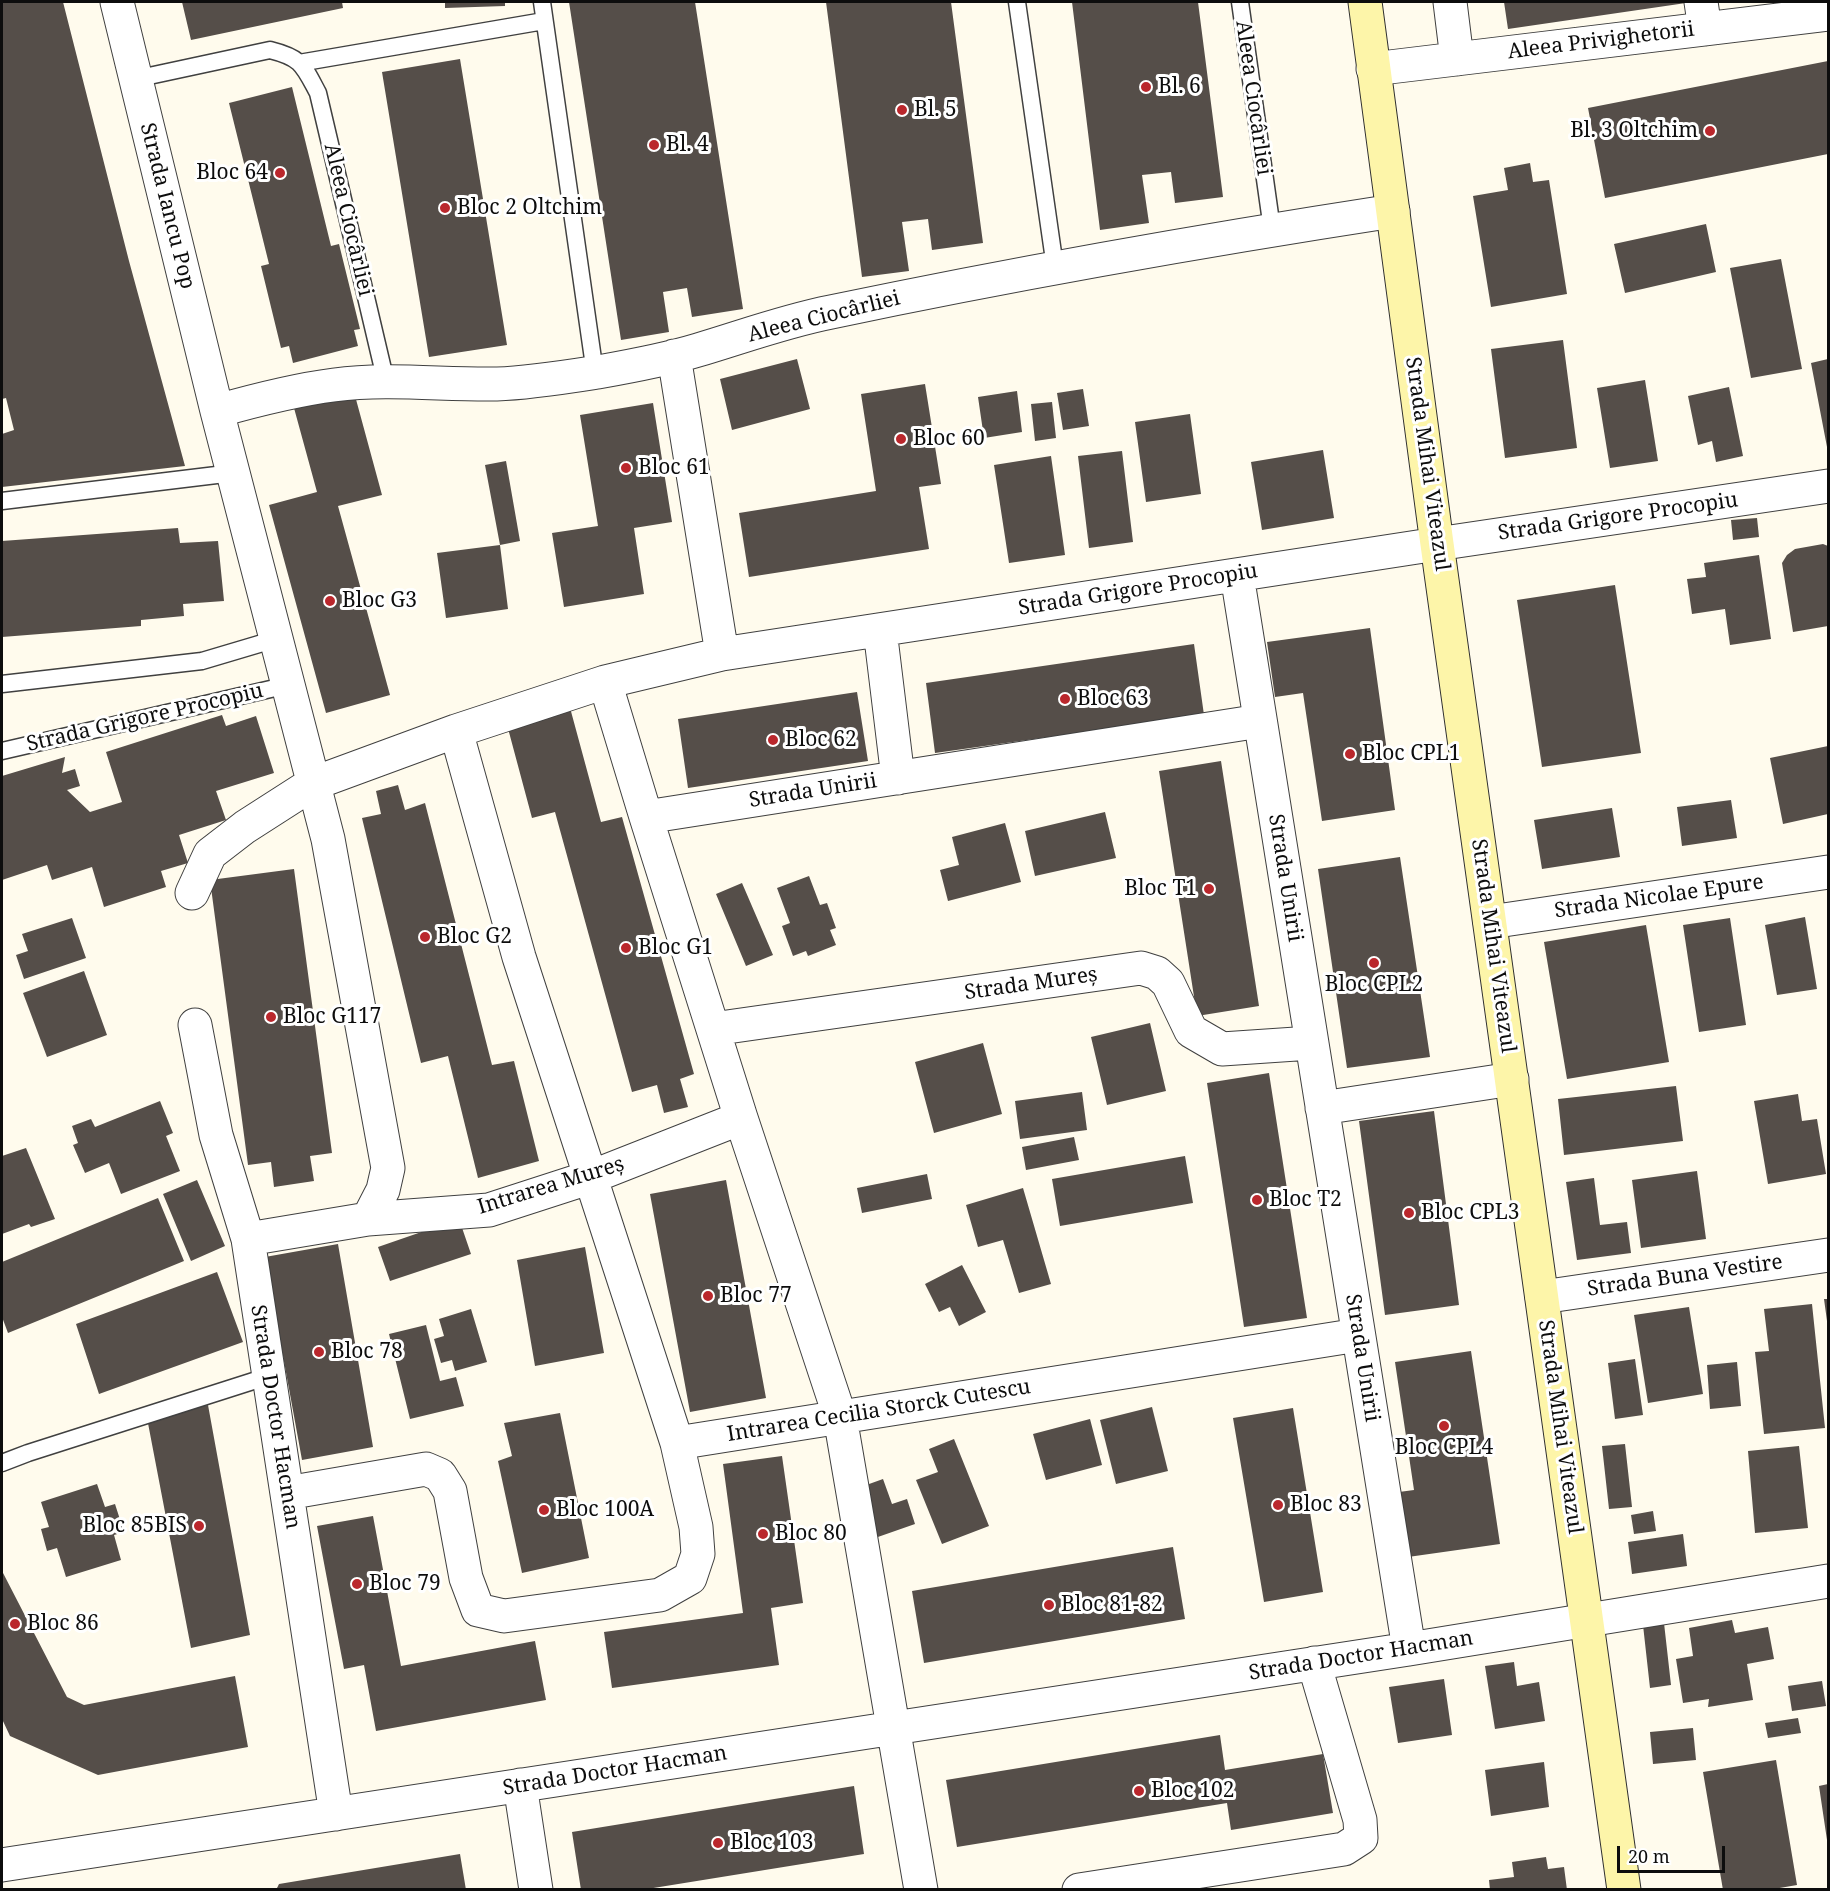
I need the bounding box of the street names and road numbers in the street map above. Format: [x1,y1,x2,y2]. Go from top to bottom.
street label: Aleea Privighetorii [1506,17,1696,65]
street label: Aleea Ciocârliei [1230,19,1276,177]
street label: Strada Iancu Pop [134,120,200,292]
street label: Aleea Ciocârliei [318,141,378,299]
street label: Aleea Ciocârliei [745,286,903,348]
street label: Strada Mihai Viteazul [1399,355,1455,573]
street label: Strada Grigore Procopiu [1496,488,1740,546]
street label: Strada Grigore Procopiu [1017,559,1259,621]
street label: Strada Grigore Procopiu [24,679,266,757]
street label: Strada Unirii [747,768,879,814]
street label: Strada Unirii [1262,812,1308,944]
street label: Strada Mihai Viteazul [1465,837,1521,1055]
street label: Strada Nicolae Epure [1553,870,1765,924]
street label: Strada Mureș [963,962,1099,1006]
street label: Intrarea Mureș [475,1152,627,1220]
street label: Strada Buna Vestire [1586,1250,1784,1302]
street label: Strada Unirii [1339,1292,1385,1424]
street label: Strada Doctor Hacman [245,1303,305,1531]
street label: Strada Mihai Viteazul [1532,1318,1588,1536]
street label: Intrarea Cecilia Storck Cutescu [725,1375,1033,1447]
street label: Strada Doctor Hacman [1247,1626,1475,1686]
street label: Strada Doctor Hacman [501,1741,729,1801]

